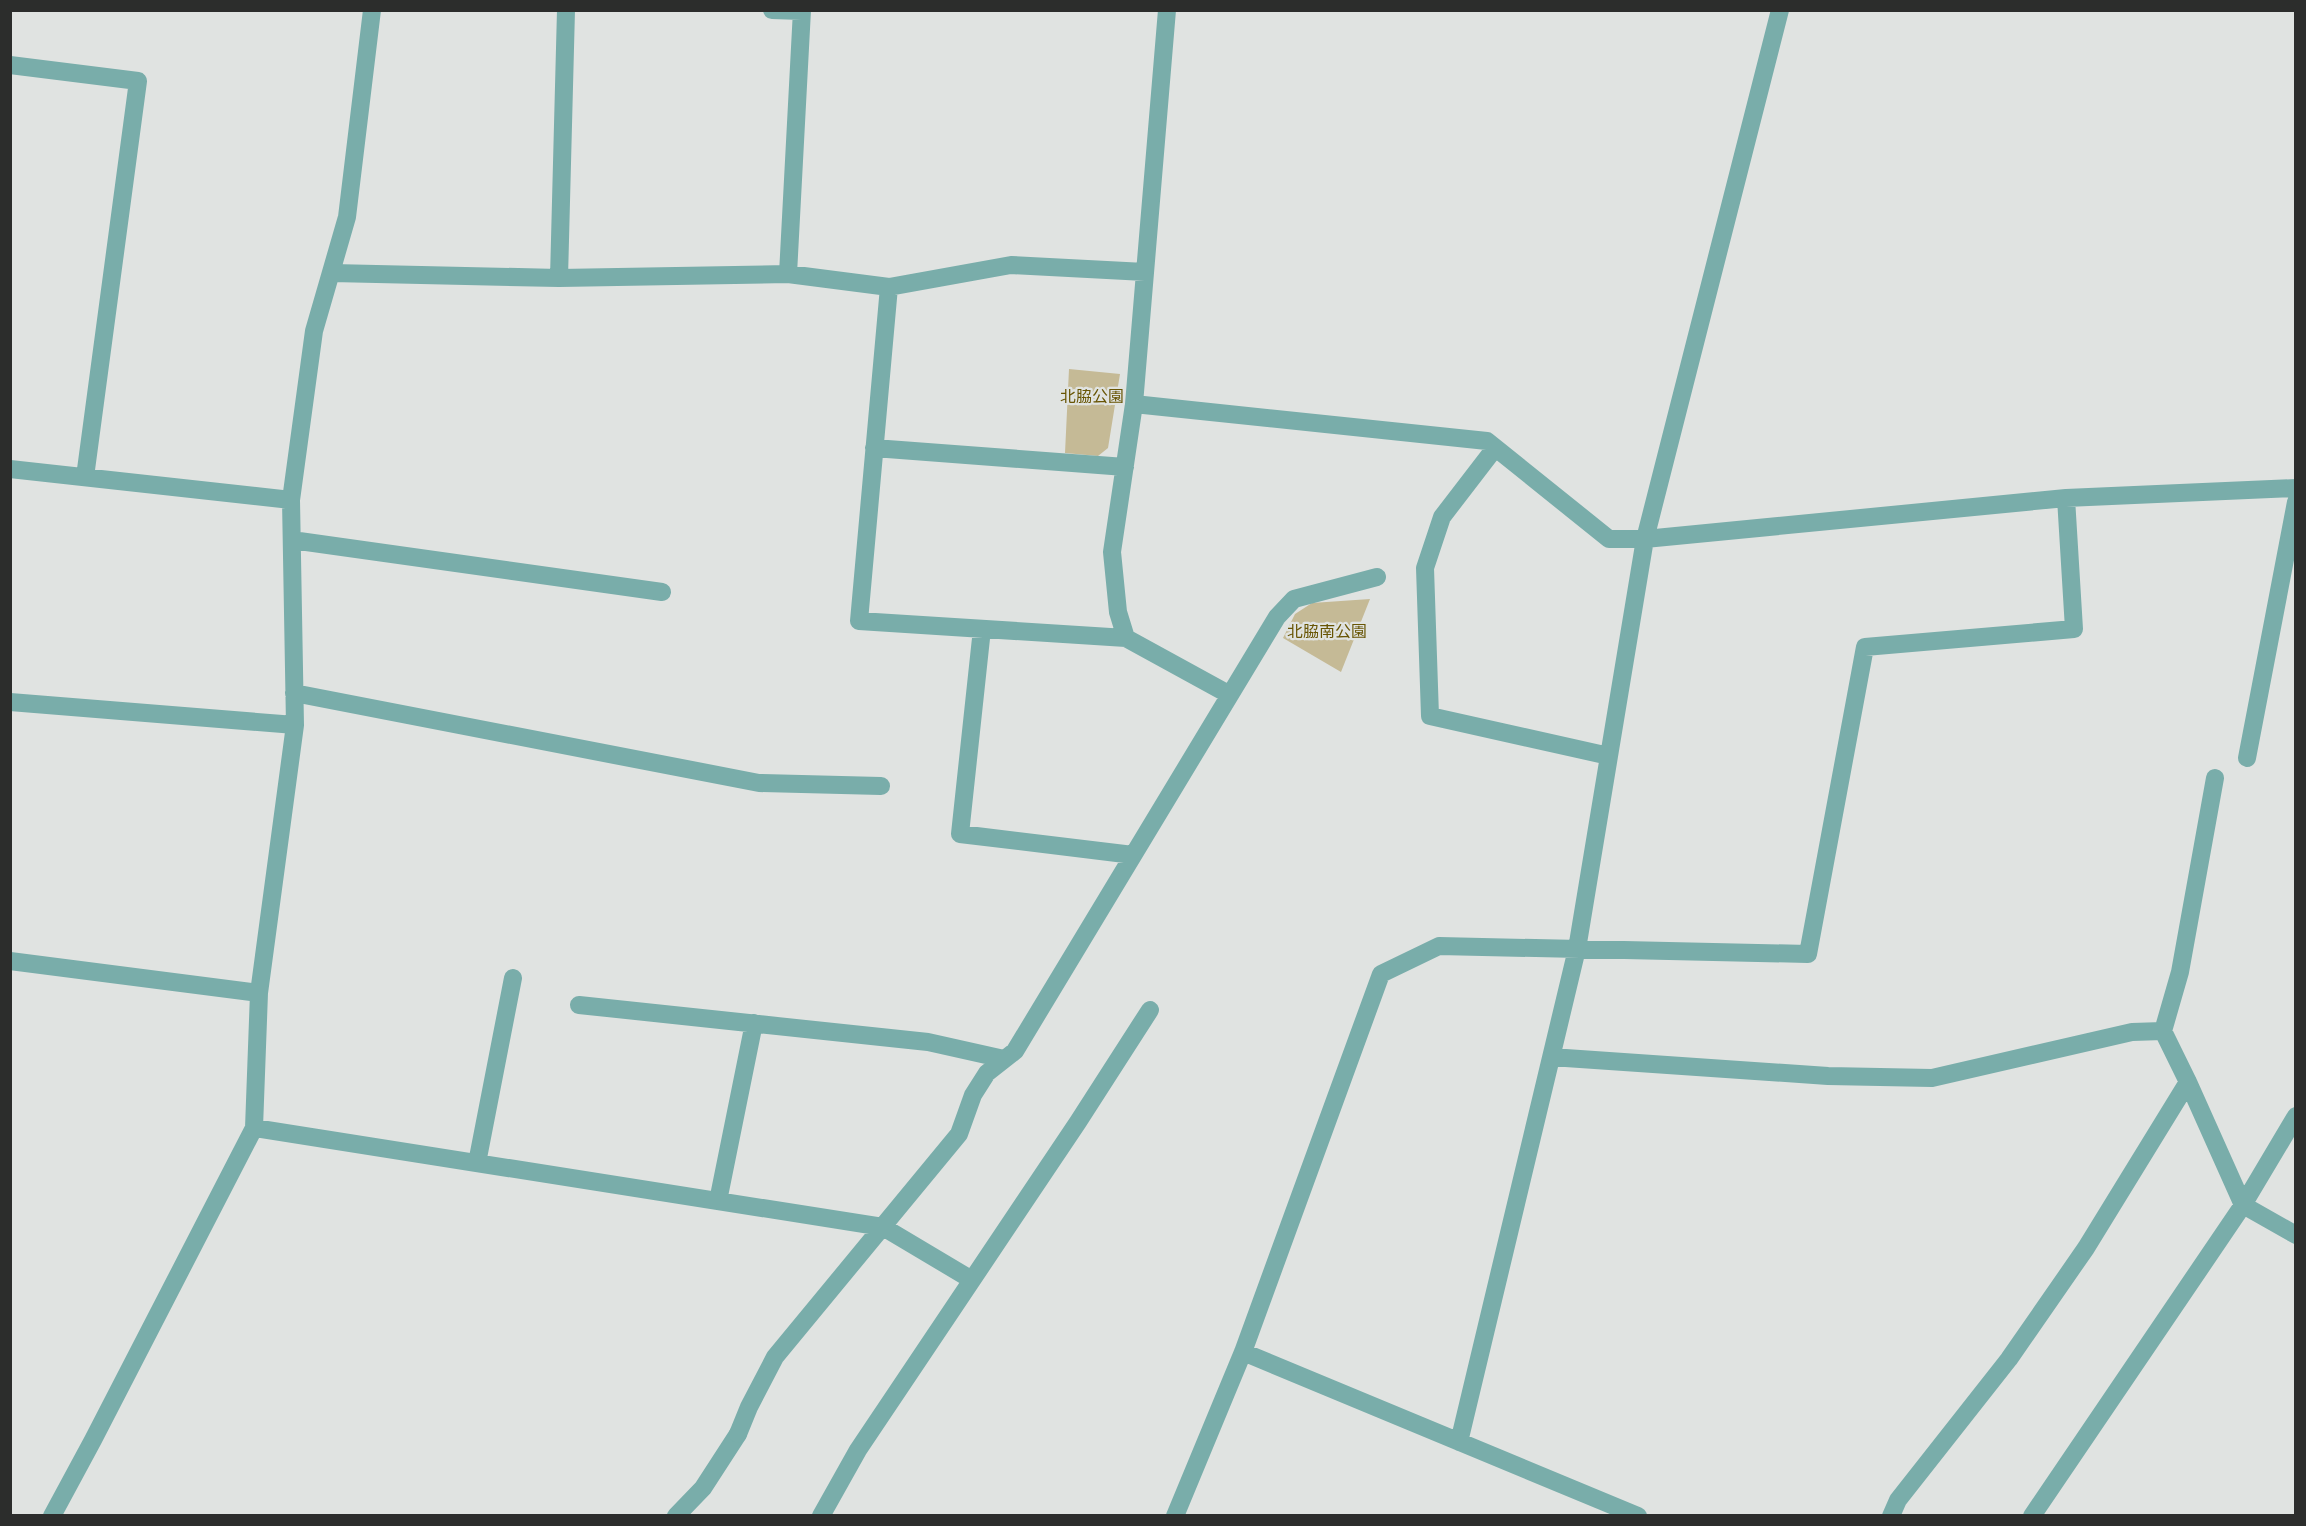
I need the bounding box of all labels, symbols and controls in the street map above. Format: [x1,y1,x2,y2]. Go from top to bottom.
park label: 北脇公園 [1060,385,1124,408]
park label: 北脇南公園 [1287,620,1367,643]

